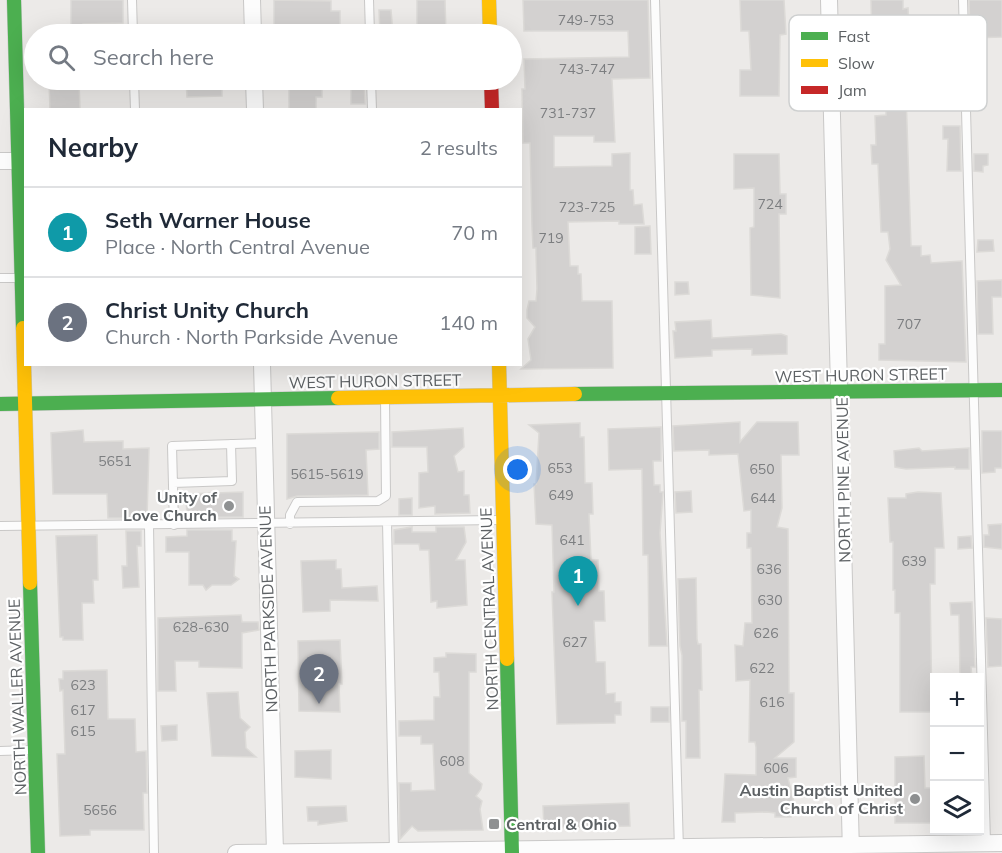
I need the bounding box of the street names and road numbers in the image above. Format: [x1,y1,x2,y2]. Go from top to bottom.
street label: WEST HURON STREET [774,363,948,387]
street label: WEST HURON STREET [288,369,462,393]
street label: NORTH PINE AVENUE [832,397,854,563]
street label: NORTH PARKSIDE AVENUE [254,505,282,713]
street label: NORTH CENTRAL AVENUE [475,507,503,711]
street label: NORTH WALLER AVENUE [4,598,30,796]

